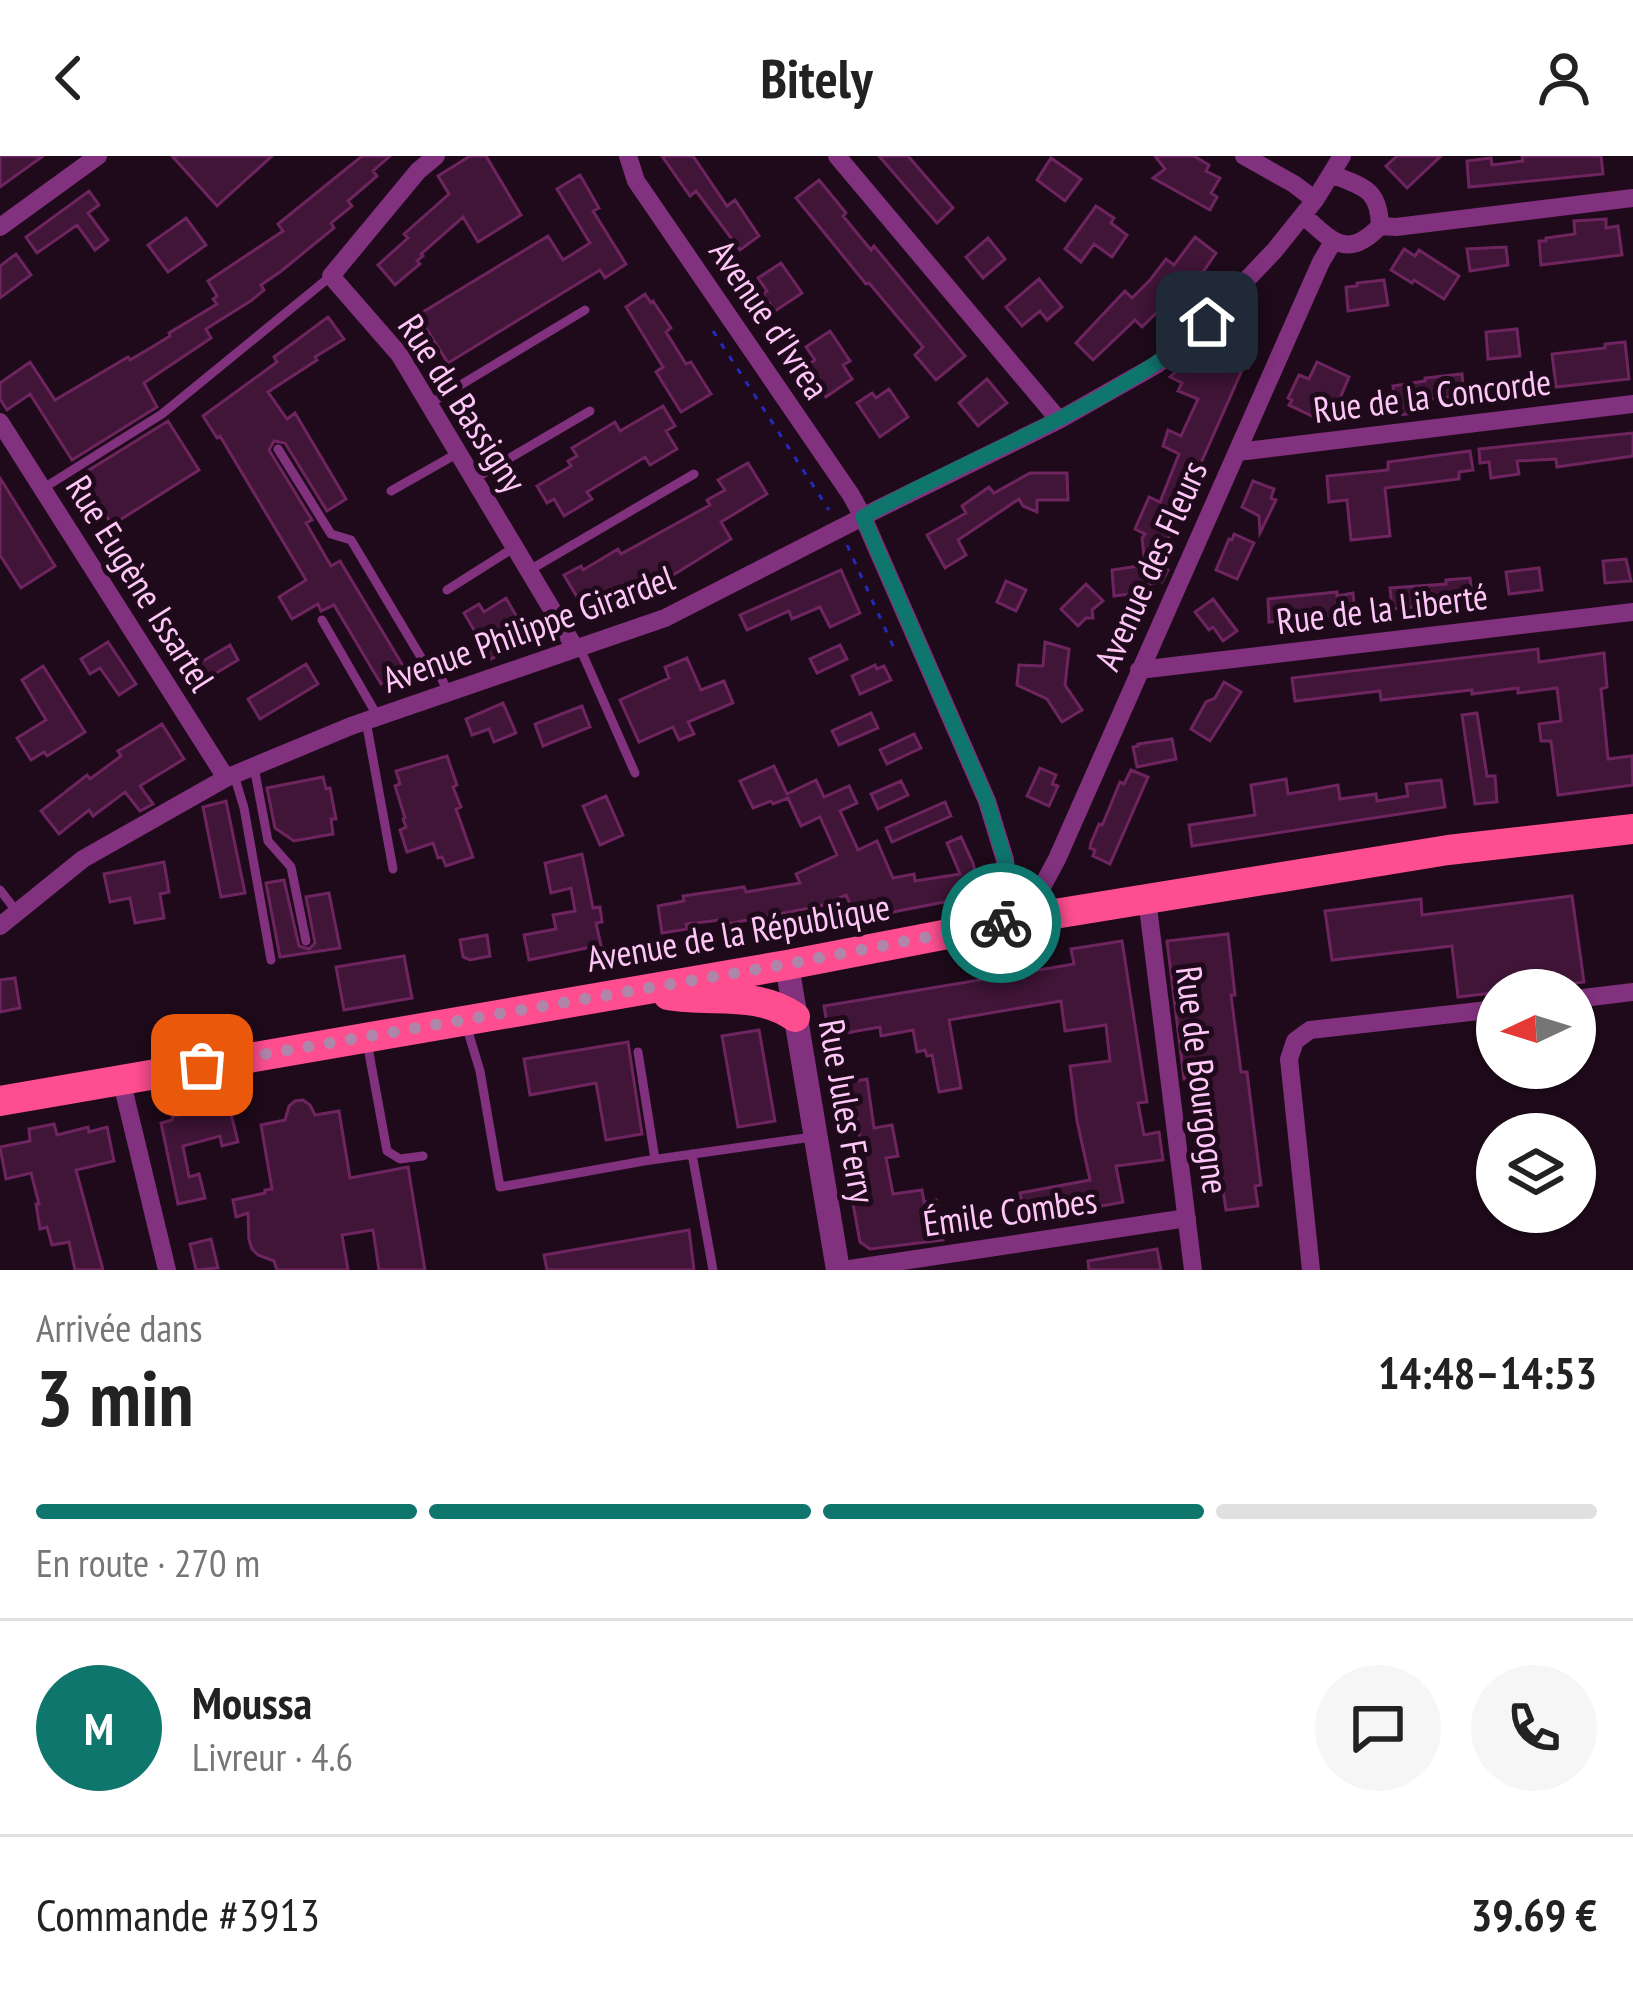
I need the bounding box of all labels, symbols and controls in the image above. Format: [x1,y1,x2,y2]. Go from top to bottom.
text: Bitely [760,43,873,113]
icon: back [36,45,102,111]
icon: person [1531,45,1597,111]
street label: Avenue d'Ivrea [700,230,840,408]
pin [1156,271,1258,373]
icon: home [1174,289,1240,355]
street label: Rue du Bassigny [388,305,538,501]
street label: Rue de la Concorde [1311,357,1553,433]
street label: Avenue des Fleurs [1083,453,1217,677]
street label: Rue Eugène Issartel [56,466,226,700]
street label: Avenue Philippe Girardel [376,553,681,703]
street label: Rue de la Liberté [1274,572,1490,644]
courier [941,863,1061,983]
street label: Avenue de la République [583,882,893,982]
icon: bike [968,890,1034,956]
street label: Rue de Bourgogne [1166,964,1240,1196]
north arrow [1476,969,1596,1089]
map controls [1476,969,1596,1233]
pin [151,1014,253,1116]
street label: Rue Jules Ferry [809,1015,887,1207]
icon: bag [169,1032,235,1098]
button: layers [1476,1113,1596,1233]
street label: Émile Combes [920,1176,1100,1246]
text: Arrivée dans [36,1302,202,1353]
text: 14:48–14:53 [1378,1343,1597,1401]
text: 3 min [36,1347,194,1448]
text: En route · 270 m [36,1537,260,1588]
button: chat [1315,1665,1441,1791]
button: phone [1471,1665,1597,1791]
text: Moussa [192,1673,312,1731]
text: M [84,1699,114,1757]
text: Livreur · 4.6 [192,1731,353,1782]
text: Commande #3913 [36,1885,320,1943]
text: 39.69 € [1471,1885,1597,1943]

